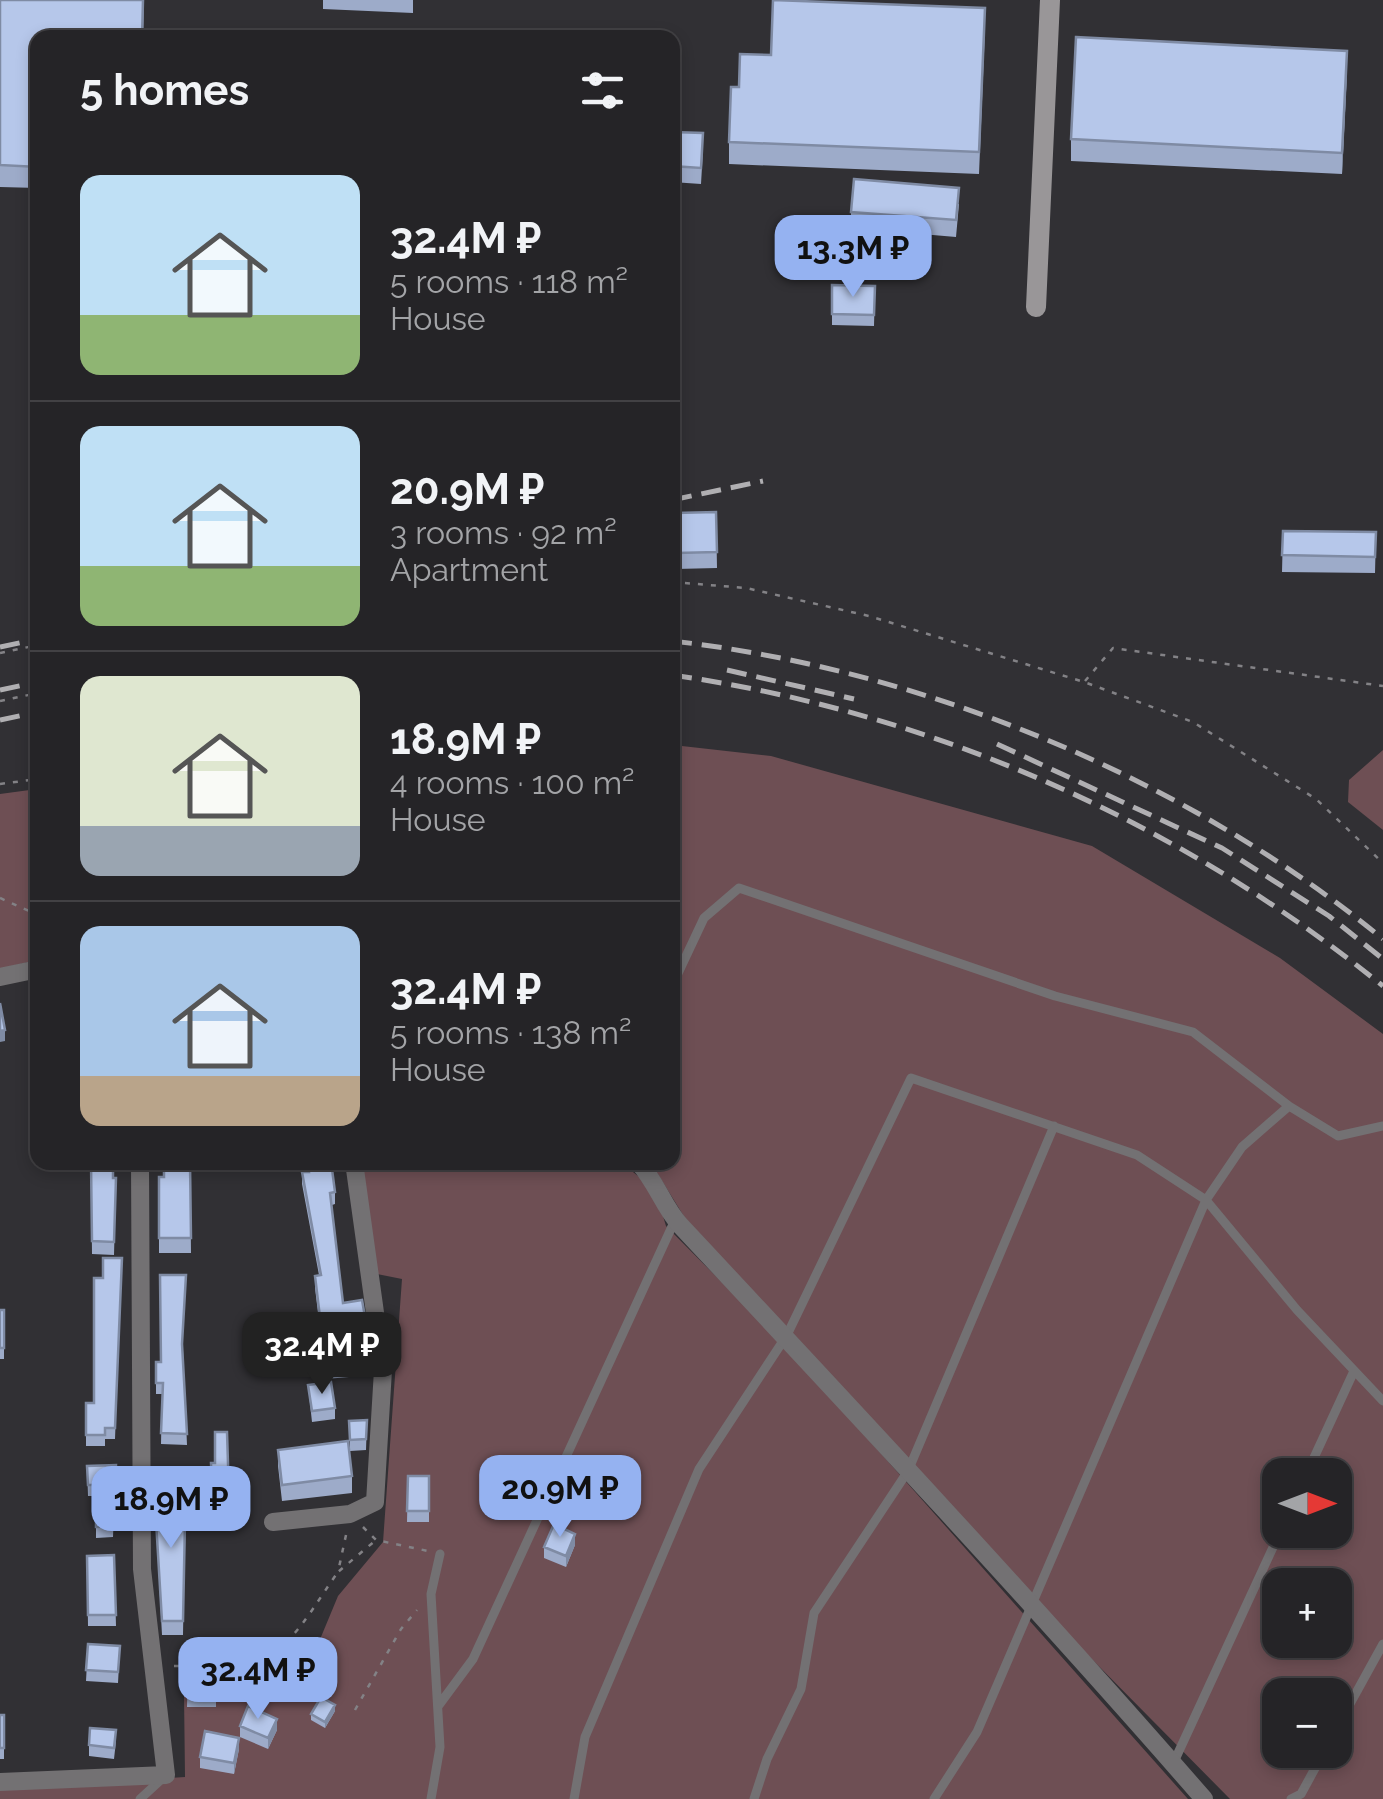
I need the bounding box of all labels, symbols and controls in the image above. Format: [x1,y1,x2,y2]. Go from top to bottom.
icon: filters [575,63,630,118]
text: 5 homes [80,66,249,115]
text: 32.4M ₽ [390,214,541,263]
icon: home [160,215,280,335]
pin: 13.3M ₽ [761,215,945,300]
text: 13.3M ₽ [797,229,909,266]
text: 5 rooms · 118 m² [390,263,628,300]
text: House [390,300,486,337]
text: 20.9M ₽ [390,465,544,514]
icon: home [160,466,280,586]
text: 3 rooms · 92 m² [390,514,617,551]
text: Apartment [390,551,548,588]
text: 18.9M ₽ [390,715,541,764]
icon: home [160,716,280,836]
text: 4 rooms · 100 m² [390,764,635,801]
text: House [390,801,486,838]
text: 32.4M ₽ [390,965,541,1014]
icon: home [160,966,280,1086]
text: 5 rooms · 138 m² [390,1014,631,1051]
text: House [390,1051,486,1088]
pin: 32.4M ₽ [230,1312,414,1397]
text: 32.4M ₽ [264,1326,380,1363]
pin: 20.9M ₽ [468,1455,652,1540]
north arrow [1262,1458,1352,1548]
map controls [1262,1458,1352,1768]
pin: 18.9M ₽ [79,1466,263,1551]
text: 20.9M ₽ [501,1469,619,1506]
text: 18.9M ₽ [113,1480,229,1517]
button: + [1262,1568,1352,1658]
pin: 32.4M ₽ [166,1637,350,1722]
text: 32.4M ₽ [200,1651,316,1688]
button: − [1262,1678,1352,1768]

